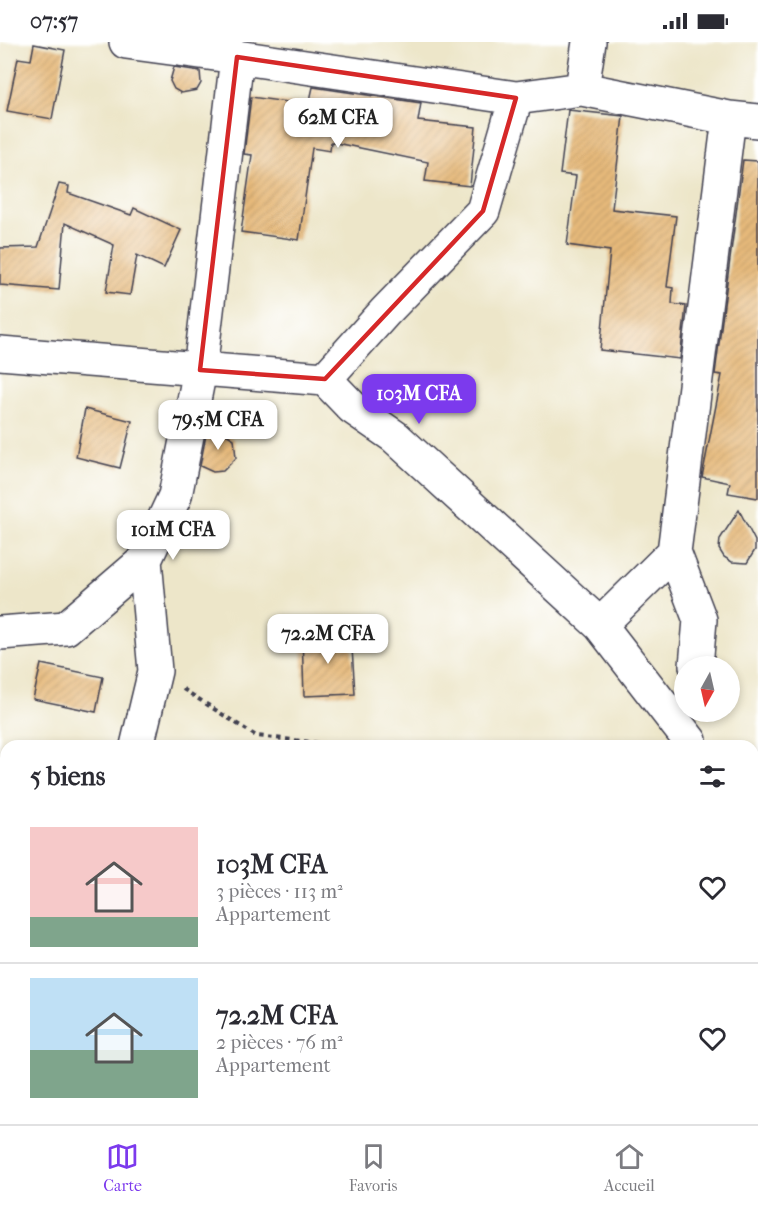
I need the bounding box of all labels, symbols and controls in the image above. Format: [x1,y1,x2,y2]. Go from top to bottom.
text: 07:57 [30,8,78,34]
pin: 62M CFA [283,98,393,149]
text: 62M CFA [298,106,378,129]
pin: 103M CFA [357,374,481,425]
text: 103M CFA [376,382,462,405]
pin: 79.5M CFA [149,400,287,451]
text: 79.5M CFA [172,408,264,431]
pin: 101M CFA [111,510,235,561]
text: 101M CFA [131,518,215,541]
pin: 72.2M CFA [259,614,397,665]
text: 72.2M CFA [281,622,375,645]
north arrow [674,656,740,722]
map controls [674,656,740,722]
icon: filters [696,760,729,793]
text: 5 biens [30,761,105,792]
text: 103M CFA [216,849,327,880]
icon: home [78,851,150,923]
icon: heart [696,871,729,904]
text: 3 pièces · 113 m² [216,880,343,903]
text: Appartement [216,903,331,926]
text: 72.2M CFA [216,1000,337,1031]
icon: home [78,1002,150,1074]
icon: heart [696,1022,729,1055]
text: 2 pièces · 76 m² [216,1031,343,1054]
text: Appartement [216,1054,331,1077]
tab: Carte [103,1140,142,1195]
tab: Favoris [349,1140,397,1195]
tab: Accueil [604,1140,655,1195]

